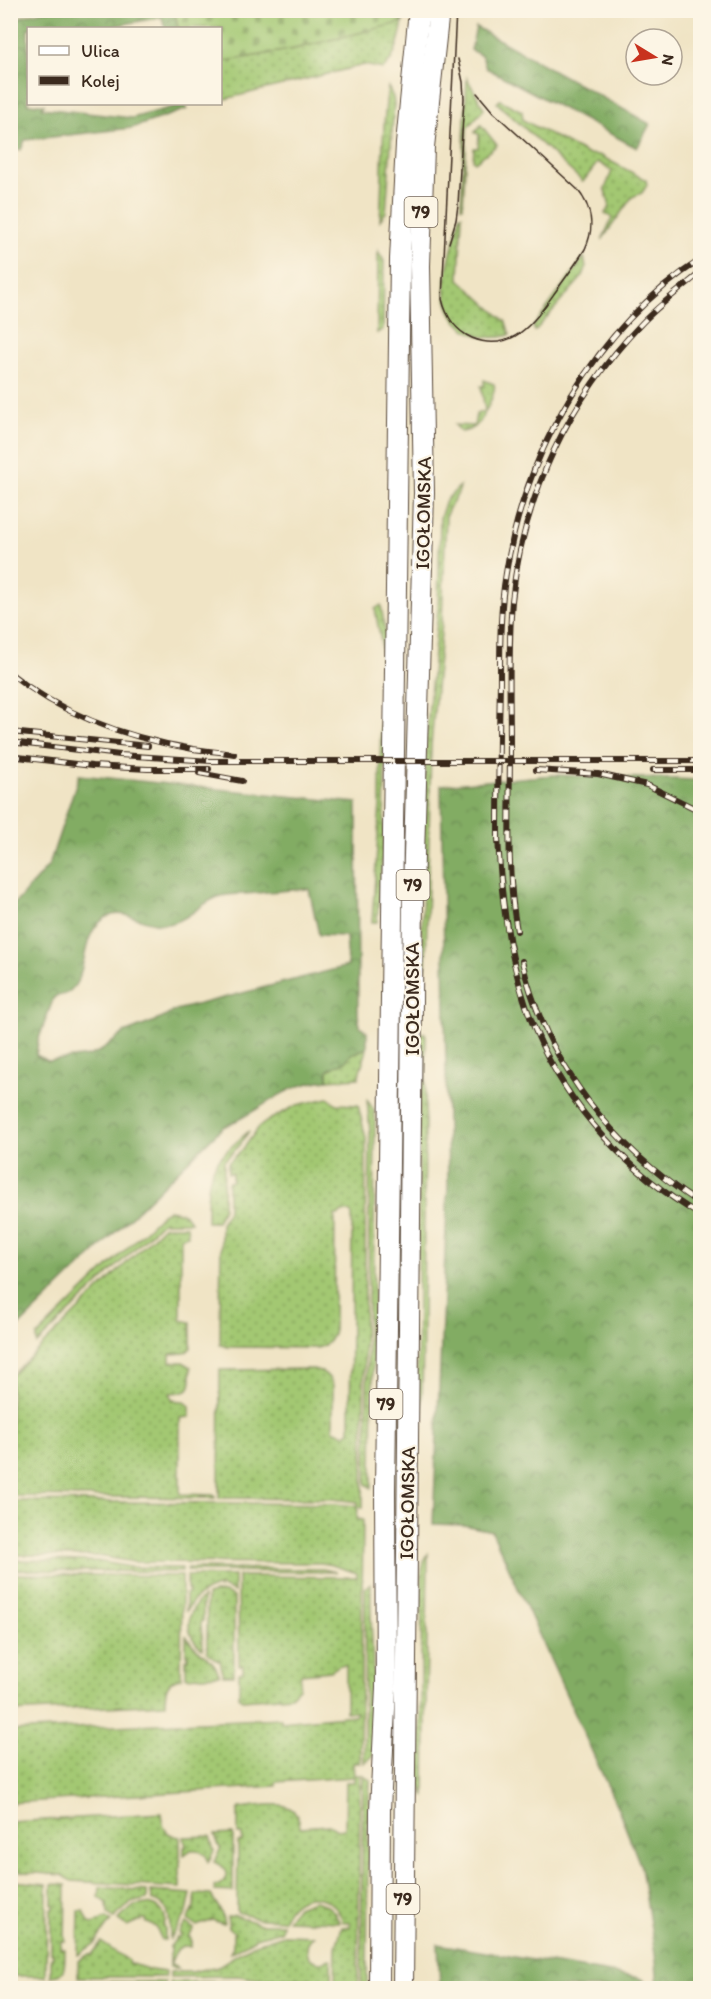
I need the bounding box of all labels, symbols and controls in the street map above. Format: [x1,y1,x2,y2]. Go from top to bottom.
legend [27,27,222,105]
north arrow [624,27,684,87]
text: Ulica [81,40,120,62]
text: N [658,53,679,67]
text: Kolej [81,70,120,92]
road number: 79 [404,197,438,227]
street label: IGOŁOMSKA [410,456,436,570]
road number: 79 [396,870,430,900]
street label: IGOŁOMSKA [400,942,424,1056]
road number: 79 [370,1389,402,1419]
street label: IGOŁOMSKA [394,1446,420,1560]
road number: 79 [386,1884,420,1914]

